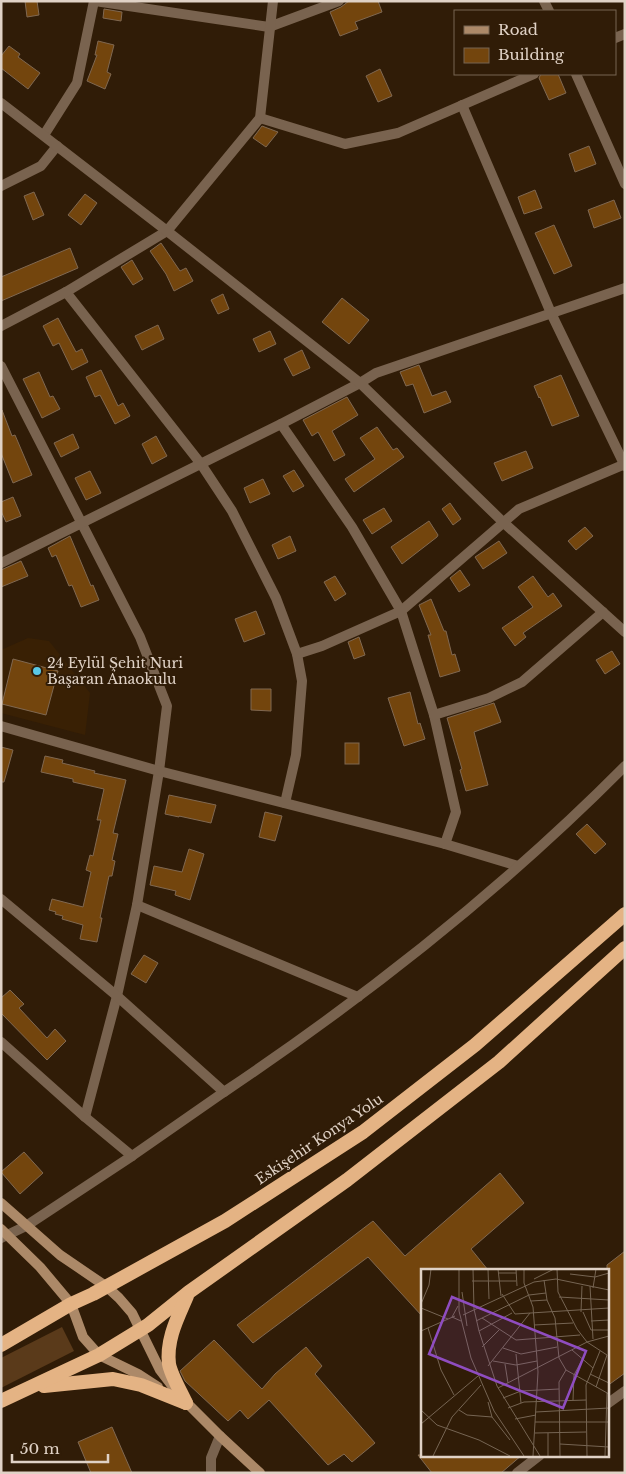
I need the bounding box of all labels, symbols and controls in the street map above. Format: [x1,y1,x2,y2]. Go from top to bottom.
legend [454,10,616,75]
text: Road [498,20,538,39]
text: Building [498,45,565,64]
place label: 24 Eylül Şehit Nuri Başaran Anaokulu [47,654,183,688]
marker: 24 Eylül Şehit Nuri Başaran Anaokulu [31,665,43,677]
street label: Eskişehir Konya Yolu [252,1089,387,1188]
inset map [421,1269,608,1456]
scale bar [12,1432,109,1464]
text: 50 m [20,1439,60,1458]

